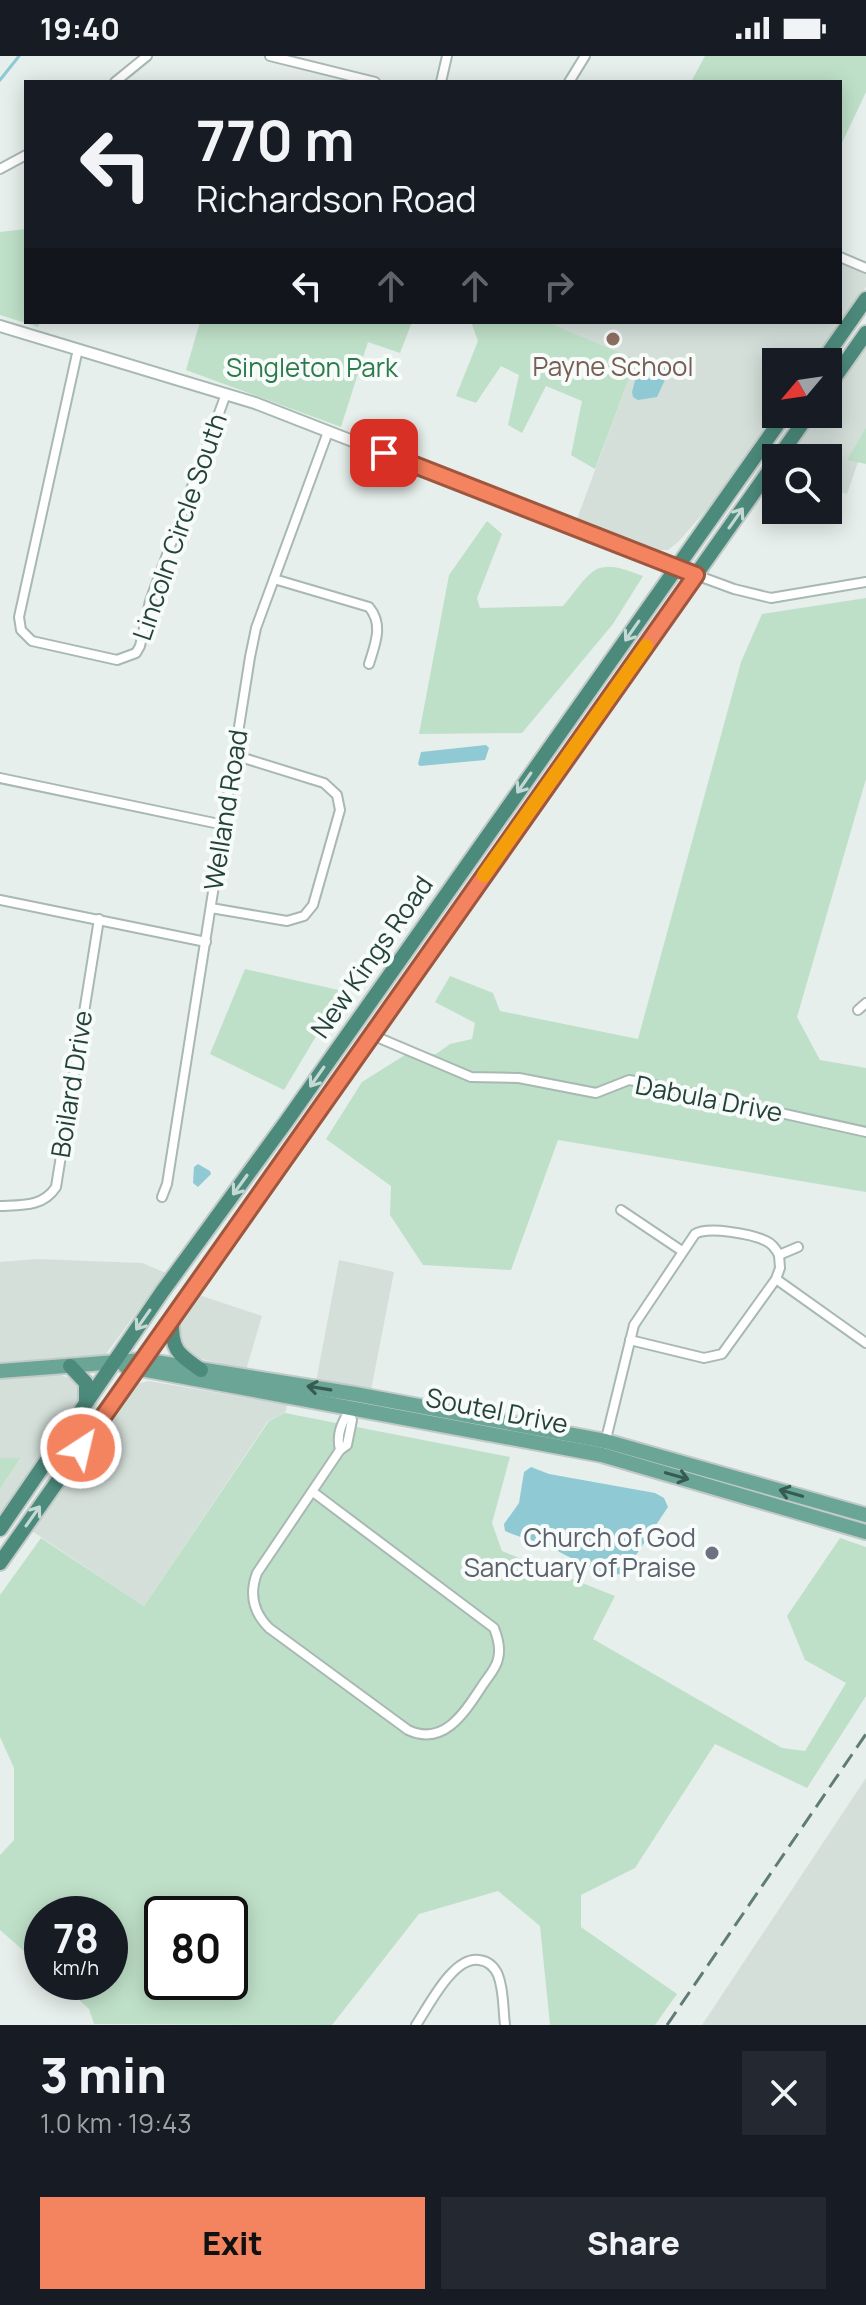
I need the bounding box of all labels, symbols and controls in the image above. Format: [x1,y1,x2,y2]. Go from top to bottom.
text: 19:40 [40,8,120,49]
text: 770 m [196,101,355,178]
icon: left [64,112,168,216]
text: Richardson Road [196,174,476,223]
icon: left [285,264,329,308]
icon: ahead [369,264,413,308]
icon: ahead [453,264,497,308]
icon: right [537,264,581,308]
marker: Payne School [604,330,622,348]
place label: Payne School [533,348,693,384]
north arrow [762,348,842,428]
map controls [762,348,842,524]
park label: Singleton Park [226,349,399,385]
street label: Lincoln Circle South [123,408,235,645]
pin [350,419,418,487]
icon: arrive [362,431,406,475]
button: search [762,444,842,524]
one-way arrow [728,507,744,529]
one-way arrow [624,619,640,641]
street label: Welland Road [195,727,255,893]
one-way arrow [516,772,532,794]
street label: New Kings Road [302,868,441,1045]
street label: Boilard Drive [42,1008,100,1160]
one-way arrow [309,1066,325,1088]
street label: Dabula Drive [633,1066,786,1130]
one-way arrow [232,1174,248,1196]
one-way arrow [135,1309,151,1331]
street label: Soutel Drive [423,1379,571,1441]
one-way arrow [307,1380,332,1395]
position arrow [39,1406,123,1490]
one-way arrow [664,1469,690,1484]
one-way arrow [779,1485,805,1500]
one-way arrow [25,1506,41,1528]
place label: Church of God Sanctuary of Praise [464,1519,696,1585]
marker: Church of God Sanctuary of Praise [703,1544,721,1562]
speed limit sign: 80 [144,1896,248,2000]
text: 78 [53,1910,99,1965]
text: km/h [53,1954,99,1981]
text: 3 min [40,2042,167,2107]
button: close [742,2051,826,2135]
text: 1.0 km · 19:43 [40,2105,192,2141]
button: Exit [40,2197,425,2289]
button: Share [441,2197,826,2289]

